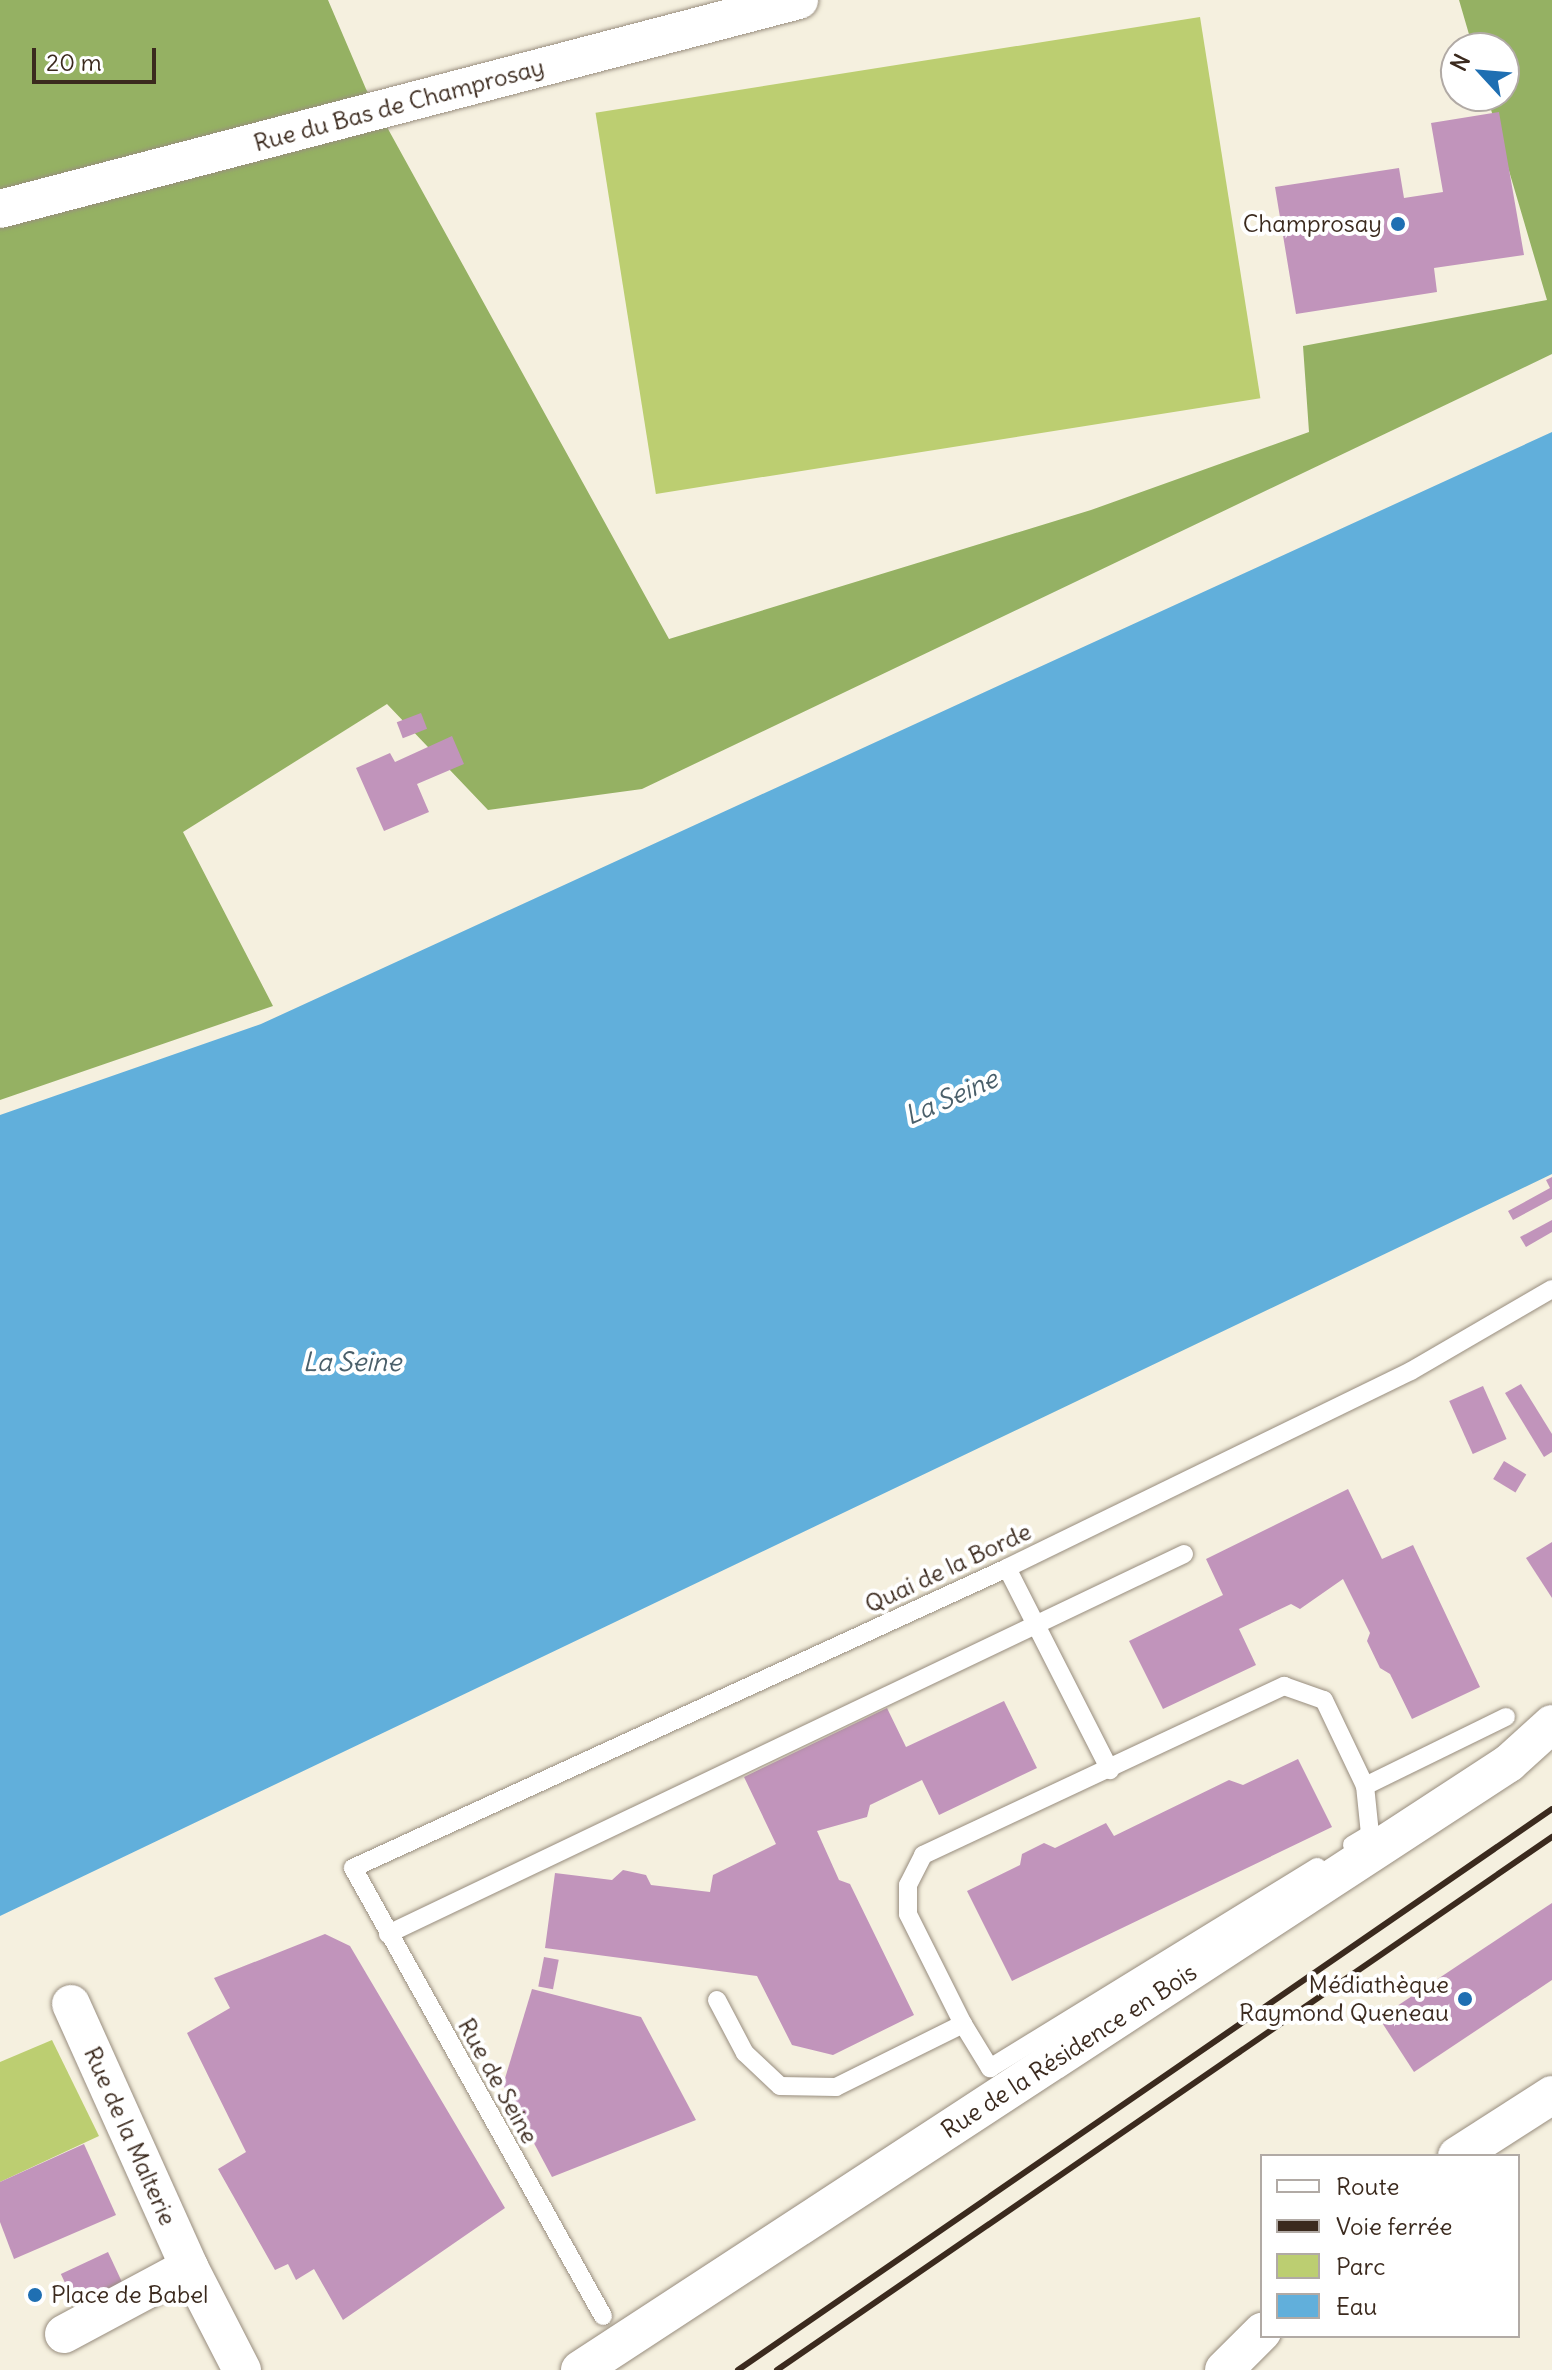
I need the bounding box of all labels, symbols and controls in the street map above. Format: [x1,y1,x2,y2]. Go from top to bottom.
scale bar [36,32,160,82]
north arrow [1440,32,1520,112]
text: 20 m [46,47,102,77]
text: N [1444,49,1476,75]
street label: Rue du Bas de Champrosay [251,52,547,158]
place label: Champrosay [1243,210,1382,238]
marker: Champrosay [1389,215,1407,233]
water label: La Seine [900,1063,1002,1131]
water label: La Seine [303,1346,401,1378]
street label: Quai de la Borde [860,1517,1036,1619]
street label: Rue de la Résidence en Bois [936,1958,1202,2144]
place label: Médiathèque Raymond Queneau [1239,1971,1449,2027]
marker: Médiathèque Raymond Queneau [1456,1990,1474,2008]
street label: Rue de Seine [452,2013,544,2149]
street label: Rue de la Malterie [78,2042,182,2230]
legend [1260,2154,1520,2338]
text: Route [1336,2171,1399,2201]
text: Voie ferrée [1336,2211,1453,2241]
text: Parc [1336,2251,1385,2281]
place label: Place de Babel [51,2281,208,2309]
marker: Place de Babel [26,2286,44,2304]
text: Eau [1336,2291,1377,2321]

